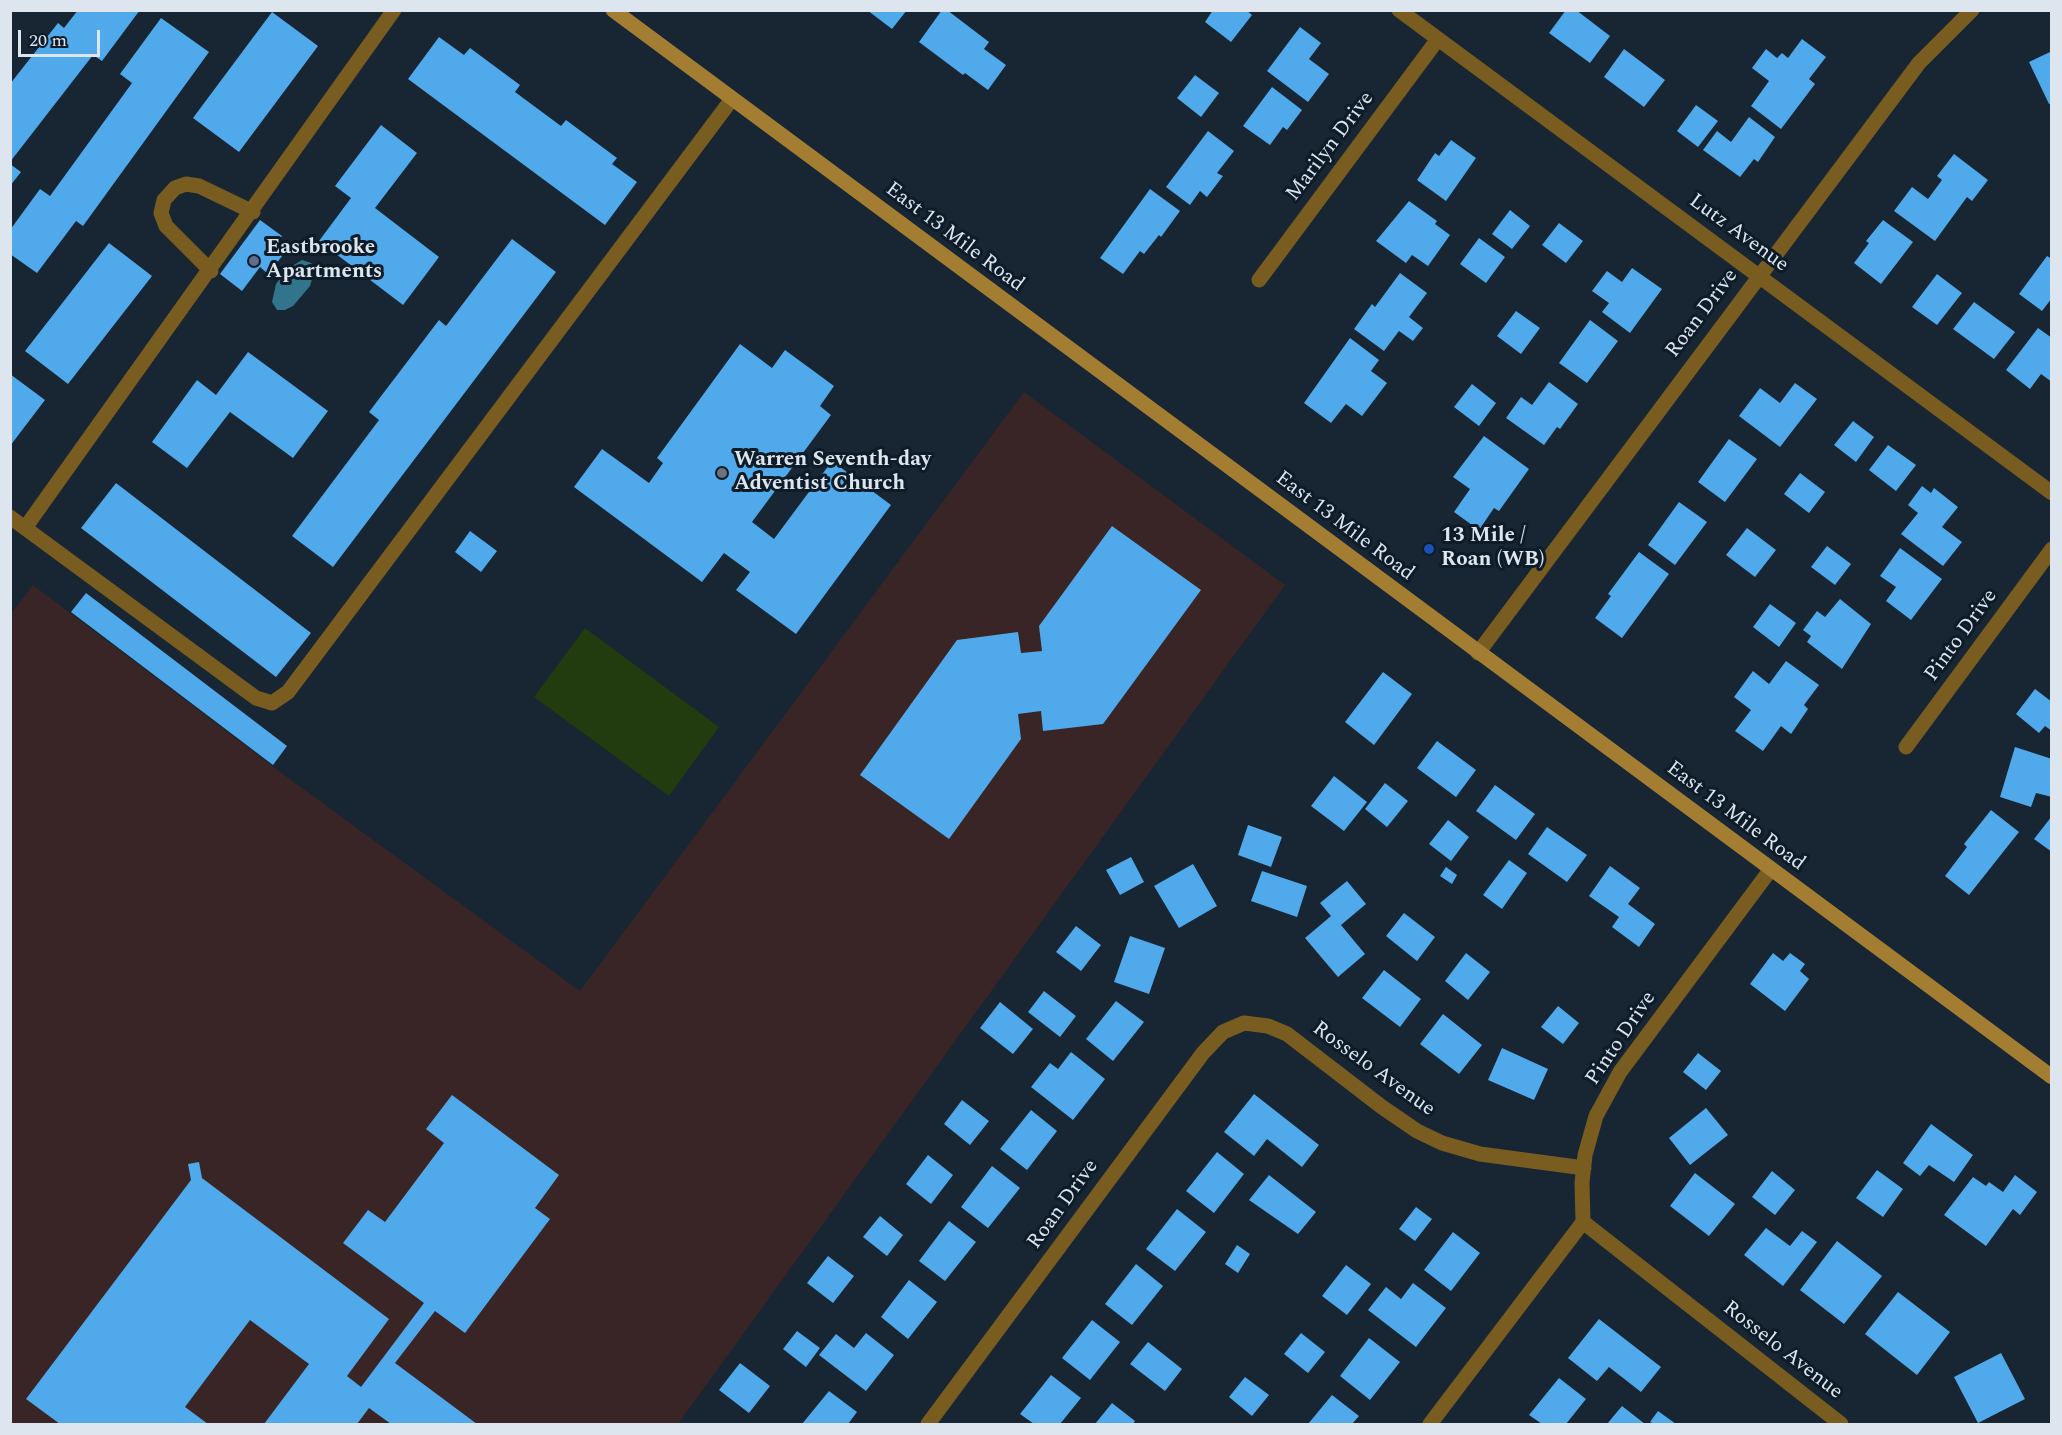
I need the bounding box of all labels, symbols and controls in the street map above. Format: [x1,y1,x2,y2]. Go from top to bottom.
scale bar [21,18,104,56]
text: 20 m [29,27,67,54]
street label: Marilyn Drive [1282,87,1380,207]
street label: East 13 Mile Road [880,178,1028,298]
street label: Lutz Avenue [1683,189,1793,279]
place label: Eastbrooke Apartments [266,236,382,286]
marker: Eastbrooke Apartments [247,254,261,268]
street label: Roan Drive [1661,265,1745,363]
place label: Warren Seventh-day Adventist Church [734,448,931,498]
marker: Warren Seventh-day Adventist Church [715,466,729,480]
street label: East 13 Mile Road [1270,467,1418,587]
place label: 13 Mile / Roan (WB) [1441,524,1544,574]
marker: 13 Mile / Roan (WB) [1422,542,1436,556]
street label: Pinto Drive [1920,585,2004,687]
street label: East 13 Mile Road [1661,757,1809,877]
street label: Pinto Drive [1581,987,1663,1091]
street label: Rosselo Avenue [1307,1017,1439,1123]
street label: Roan Drive [1023,1155,1105,1255]
street label: Rosselo Avenue [1717,1296,1847,1406]

